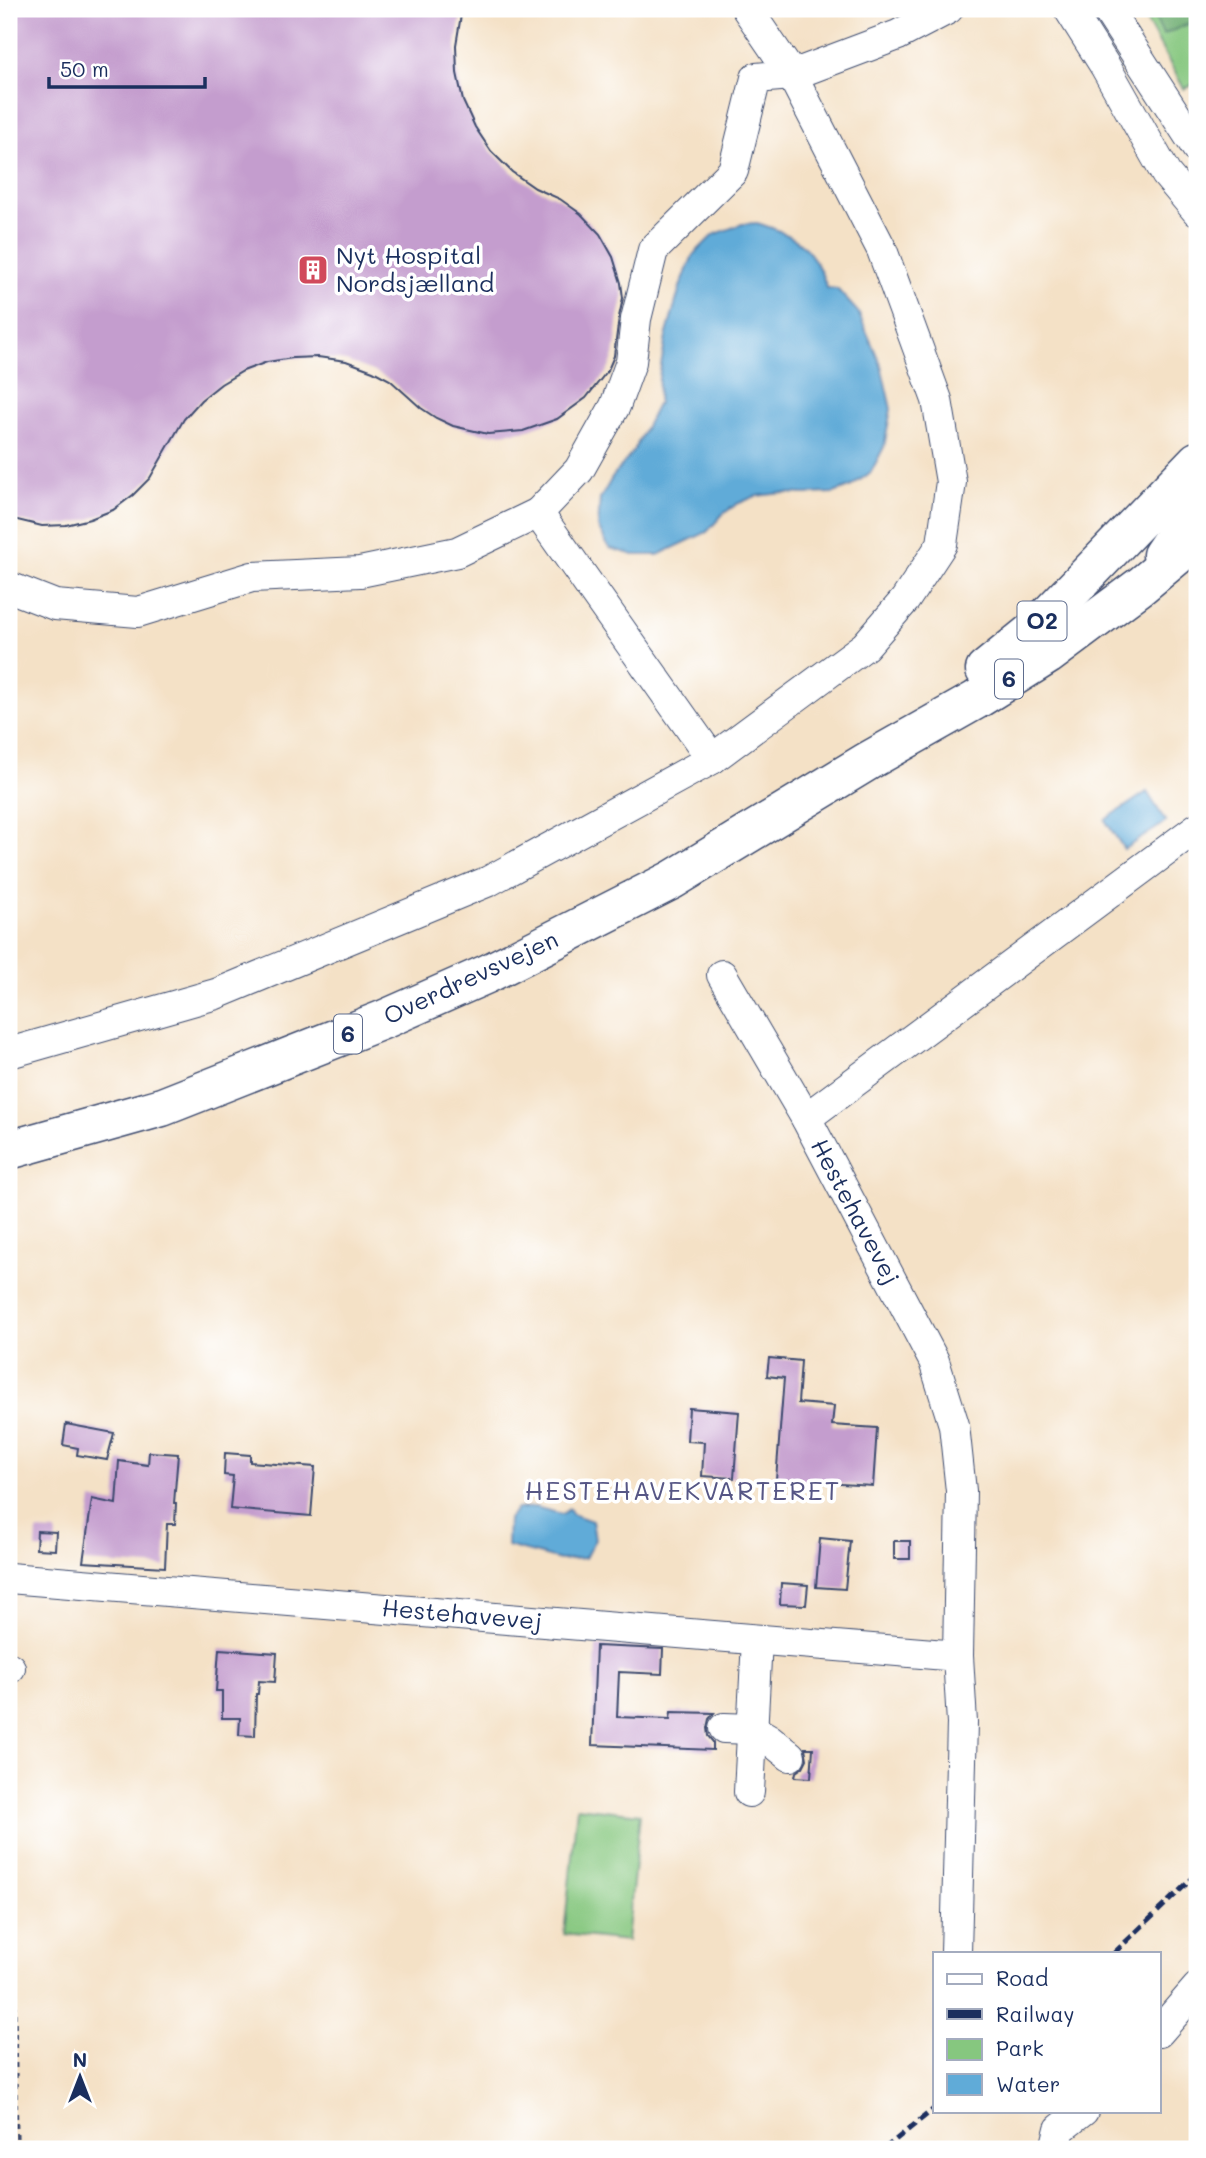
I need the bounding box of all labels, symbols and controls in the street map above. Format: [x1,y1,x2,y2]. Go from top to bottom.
scale bar [49,46,205,90]
text: 50 m [60,55,109,82]
place label: Nyt Hospital Nordsjælland [336,239,494,298]
building icon: Nyt Hospital Nordsjælland [296,253,330,287]
road number: O2 [1018,601,1066,640]
road number: 6 [995,660,1023,698]
street label: Overdrevsvejen [378,923,562,1031]
road number: 6 [334,1015,362,1054]
street label: Hestehavevej [805,1133,908,1290]
district label: HESTEHAVEKVARTERET [525,1473,841,1507]
street label: Hestehavevej [381,1591,544,1636]
legend [933,1952,1160,2112]
text: Road [996,1964,1048,1991]
text: Railway [996,2000,1075,2027]
text: Park [996,2034,1044,2061]
north arrow [46,2042,116,2112]
text: N [73,2047,87,2072]
text: Water [996,2070,1060,2097]

